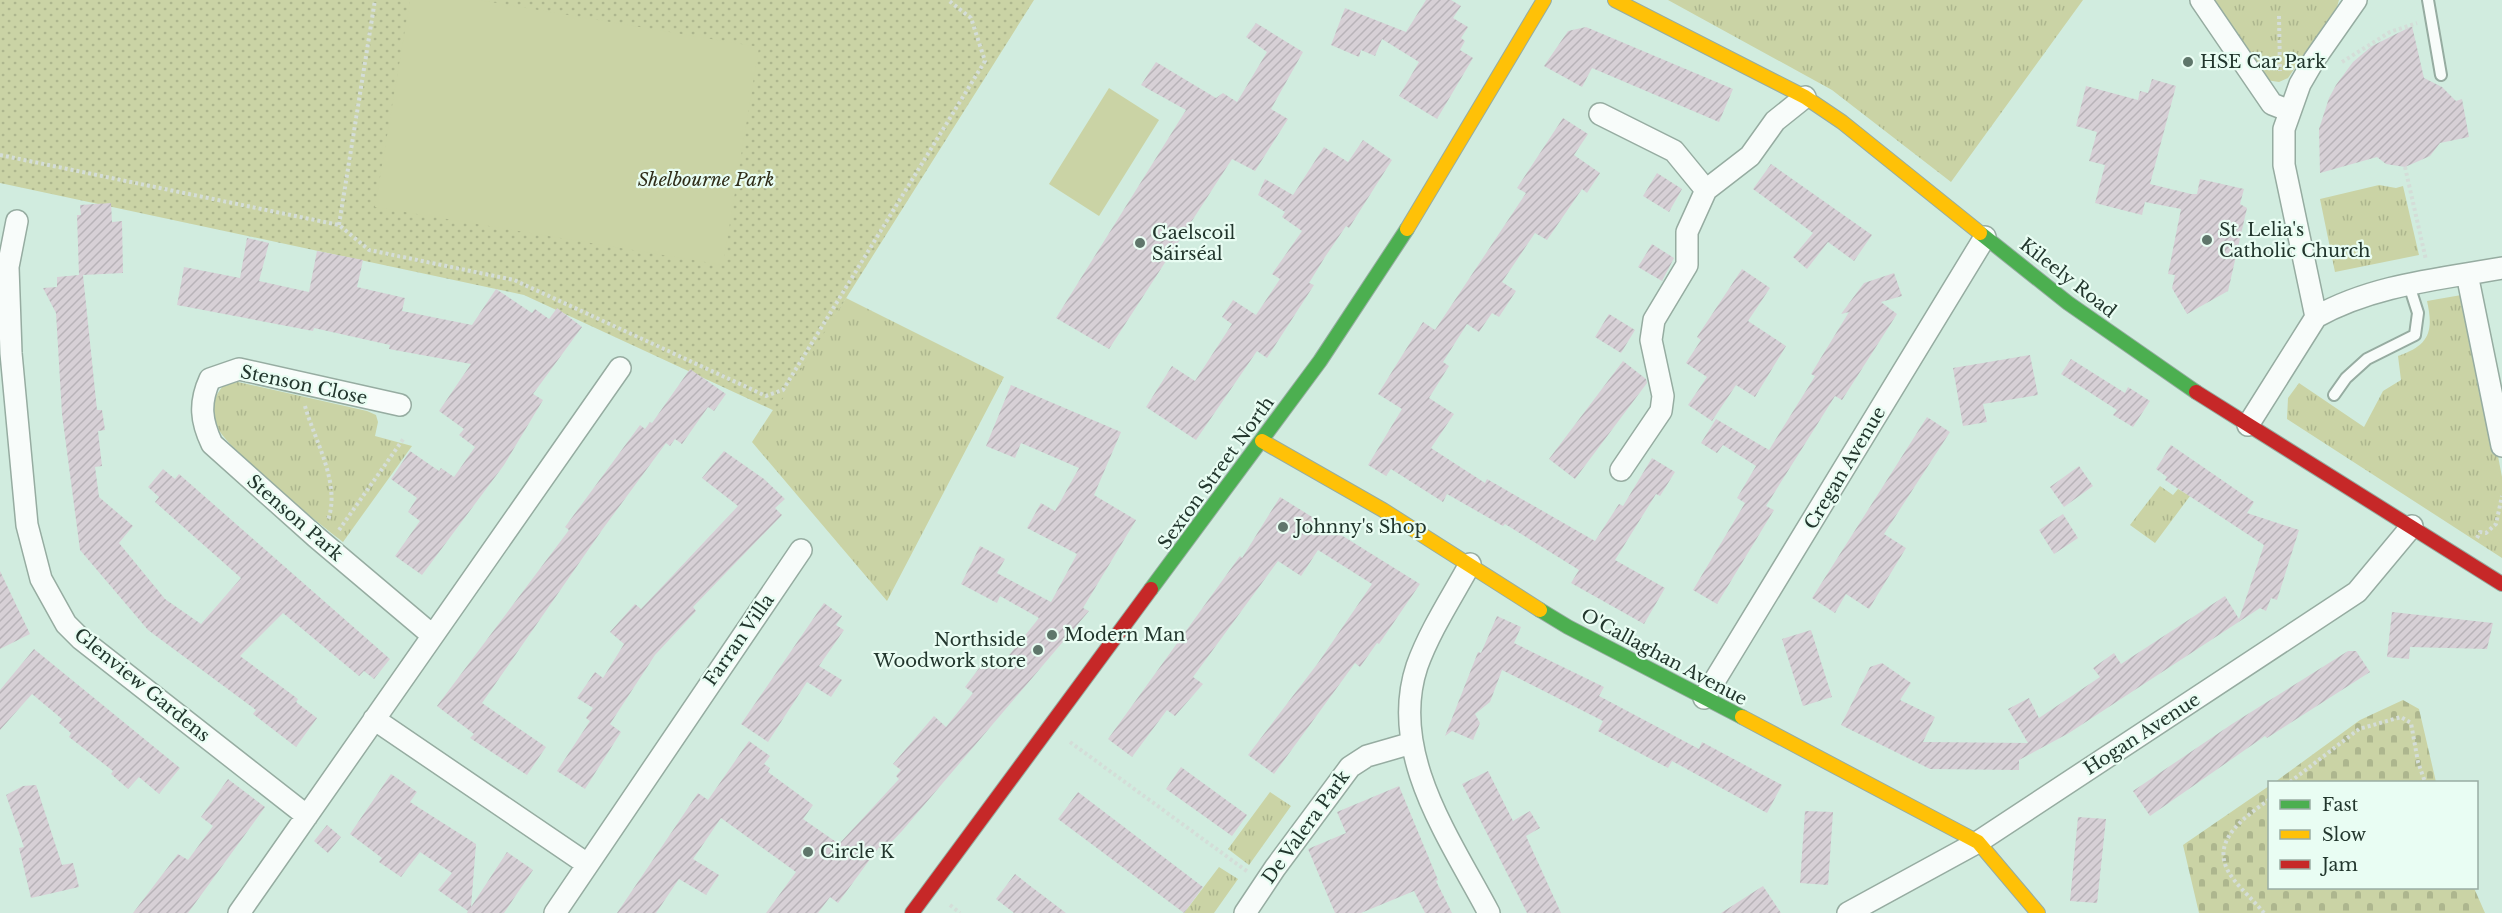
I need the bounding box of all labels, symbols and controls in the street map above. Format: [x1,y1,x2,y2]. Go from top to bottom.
place label: HSE Car Park [2200,51,2326,73]
marker: HSE Car Park [2181,55,2195,69]
park label: Shelbourne Park [638,169,774,191]
place label: St. Lelia's Catholic Church [2219,219,2370,262]
place label: Gaelscoil Sáirséal [1152,222,1236,265]
street label: Kileely Road [2015,233,2121,323]
marker: St. Lelia's Catholic Church [2200,233,2214,247]
marker: Gaelscoil Sáirséal [1133,236,1147,250]
street label: Stenson Close [239,361,369,409]
street label: Sexton Street North [1153,392,1279,554]
street label: Cregan Avenue [1800,403,1890,533]
street label: Stenson Park [242,470,348,566]
place label: Johnny's Shop [1293,516,1427,538]
marker: Johnny's Shop [1276,520,1290,534]
street label: Farran Villa [699,590,779,690]
street label: O'Callaghan Avenue [1577,604,1751,710]
street label: Glenview Gardens [70,624,214,746]
place label: Modern Man [1064,624,1186,646]
marker: Modern Man [1045,628,1059,642]
place label: Northside Woodwork store [873,629,1026,672]
marker: Northside Woodwork store [1031,643,1045,657]
street label: Hogan Avenue [2080,688,2204,780]
street label: De Valera Park [1258,766,1354,888]
legend [2268,781,2478,889]
text: Fast [2322,794,2359,816]
text: Slow [2322,824,2367,846]
place label: Circle K [820,841,895,863]
marker: Circle K [801,845,815,859]
text: Jam [2320,854,2358,876]

